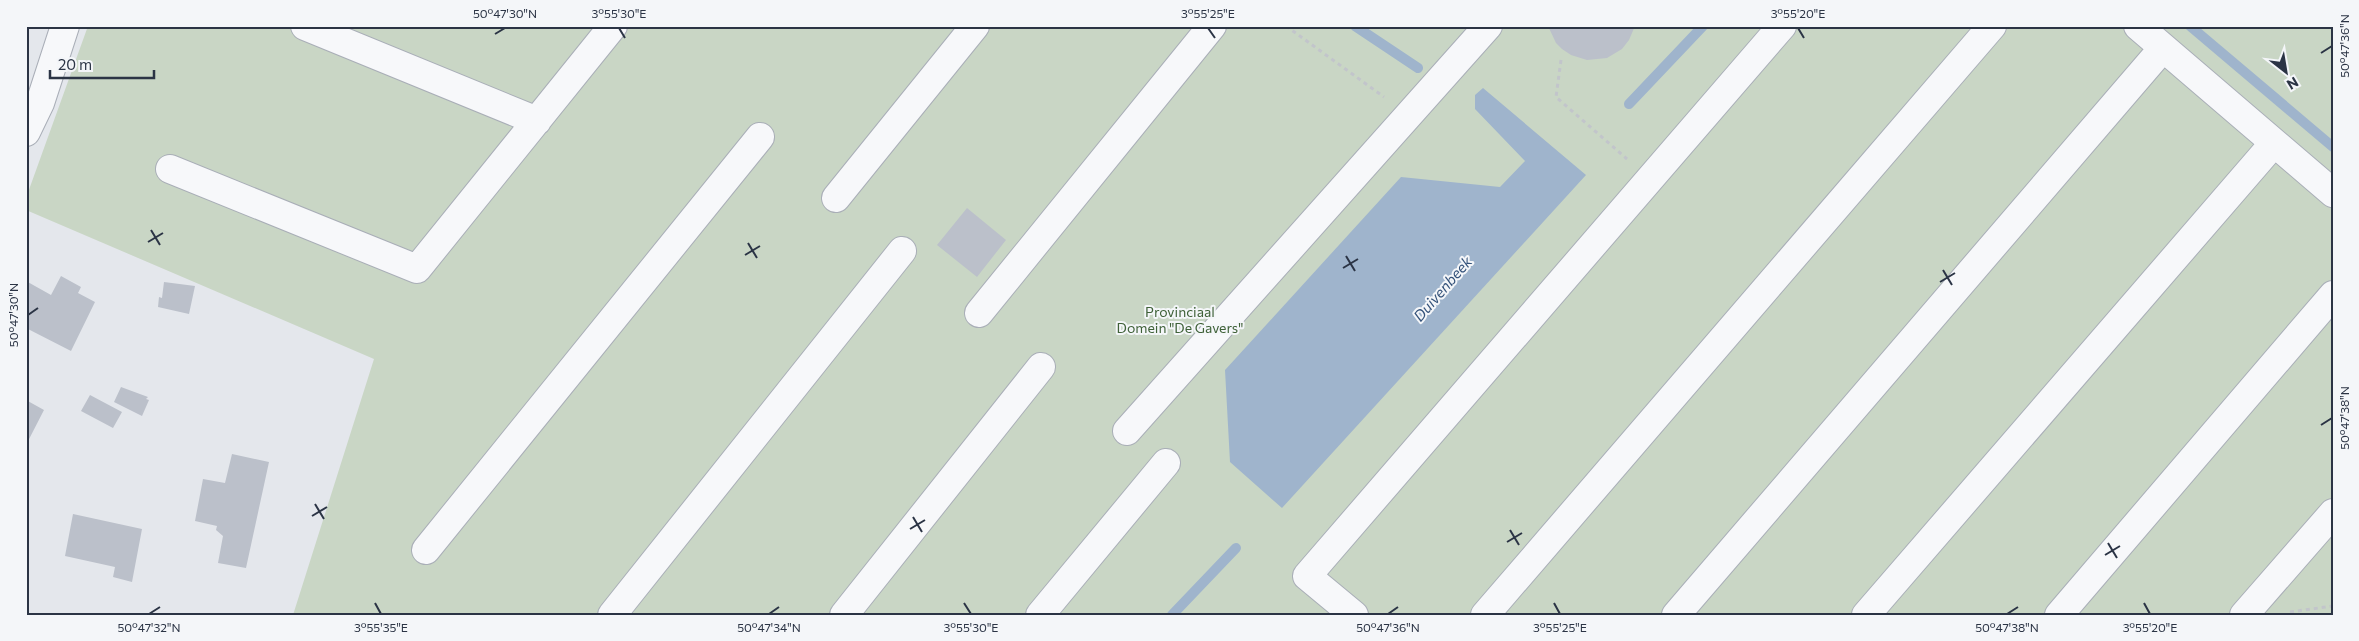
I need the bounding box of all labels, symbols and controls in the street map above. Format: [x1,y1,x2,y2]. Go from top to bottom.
text: 50°47'30"N [473,6,537,20]
text: 3°55'30"E [592,6,646,20]
text: 3°55'25"E [1181,6,1235,20]
text: 3°55'20"E [1771,6,1825,20]
text: 50°47'36"N [2337,14,2351,78]
scale bar [50,48,154,80]
north arrow [2262,48,2312,98]
text: 20 m [58,55,92,73]
text: N [2284,74,2302,94]
water label: Duivenbeek [1409,252,1476,325]
text: 50°47'30"N [6,283,20,347]
park label: Provinciaal Domein "De Gavers" [1117,303,1243,336]
text: 50°47'38"N [2337,386,2351,450]
text: 50°47'32"N [117,620,181,634]
text: 3°55'35"E [354,620,408,634]
text: 50°47'34"N [737,620,801,634]
text: 3°55'30"E [944,620,998,634]
text: 50°47'36"N [1356,620,1420,634]
text: 3°55'25"E [1533,620,1587,634]
text: 50°47'38"N [1975,620,2039,634]
text: 3°55'20"E [2123,620,2177,634]

